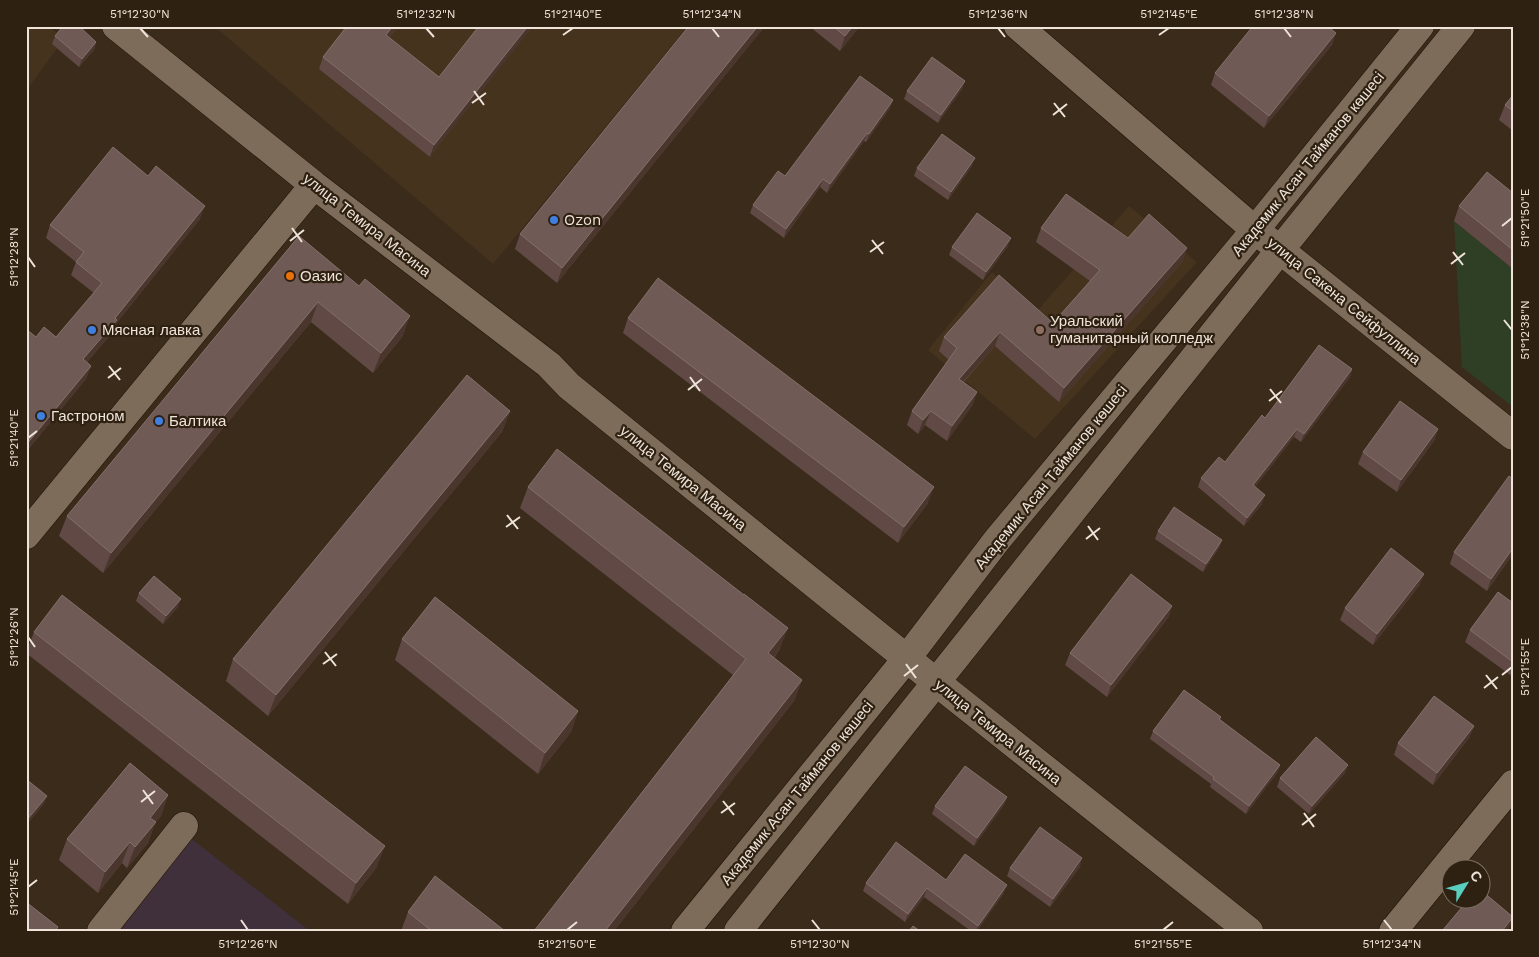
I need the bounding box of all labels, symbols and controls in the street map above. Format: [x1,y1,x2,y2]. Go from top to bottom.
text: 51°12'30"N [110,7,170,21]
text: 51°12'32"N [396,7,456,21]
text: 51°21'40"E [544,7,602,21]
text: 51°12'34"N [682,7,742,21]
text: 51°12'36"N [968,7,1028,21]
text: 51°21'45"E [1140,7,1198,21]
text: 51°12'38"N [1254,7,1314,21]
street label: Академик Асан Тайманов көшесі [1228,68,1388,260]
street label: улица Темира Масина [300,170,435,281]
text: 51°21'50"E [1518,188,1532,247]
place label: Ozon [564,211,601,229]
marker: Ozon [548,214,560,226]
text: 51°12'28"N [7,227,21,287]
street label: улица Сакена Сейфуллина [1264,234,1425,369]
place label: Оазис [300,267,343,285]
marker: Оазис [284,270,296,282]
text: 51°12'38"N [1518,300,1532,360]
place label: Уральский гуманитарный колледж [1050,312,1213,347]
place label: Мясная лавка [102,321,201,339]
marker: Мясная лавка [86,324,98,336]
marker: Уральский гуманитарный колледж [1034,324,1046,336]
street label: Академик Асан Тайманов көшесі [971,381,1131,573]
place label: Гастроном [51,407,125,425]
text: 51°21'40"E [7,409,21,467]
marker: Гастроном [35,410,47,422]
place label: Балтика [169,412,227,430]
marker: Балтика [153,415,165,427]
street label: улица Темира Масина [616,422,750,535]
text: 51°12'26"N [7,607,21,667]
text: 51°21'55"E [1518,638,1532,696]
street label: улица Темира Масина [931,676,1065,789]
street label: Академик Асан Тайманов көшесі [717,697,877,889]
text: 51°21'45"E [7,858,21,916]
north arrow [1442,860,1492,910]
text: С [1467,867,1486,885]
text: 51°12'26"N [218,937,278,951]
text: 51°21'50"E [538,937,597,951]
text: 51°12'30"N [790,937,850,951]
text: 51°21'55"E [1134,937,1192,951]
text: 51°12'34"N [1362,937,1422,951]

